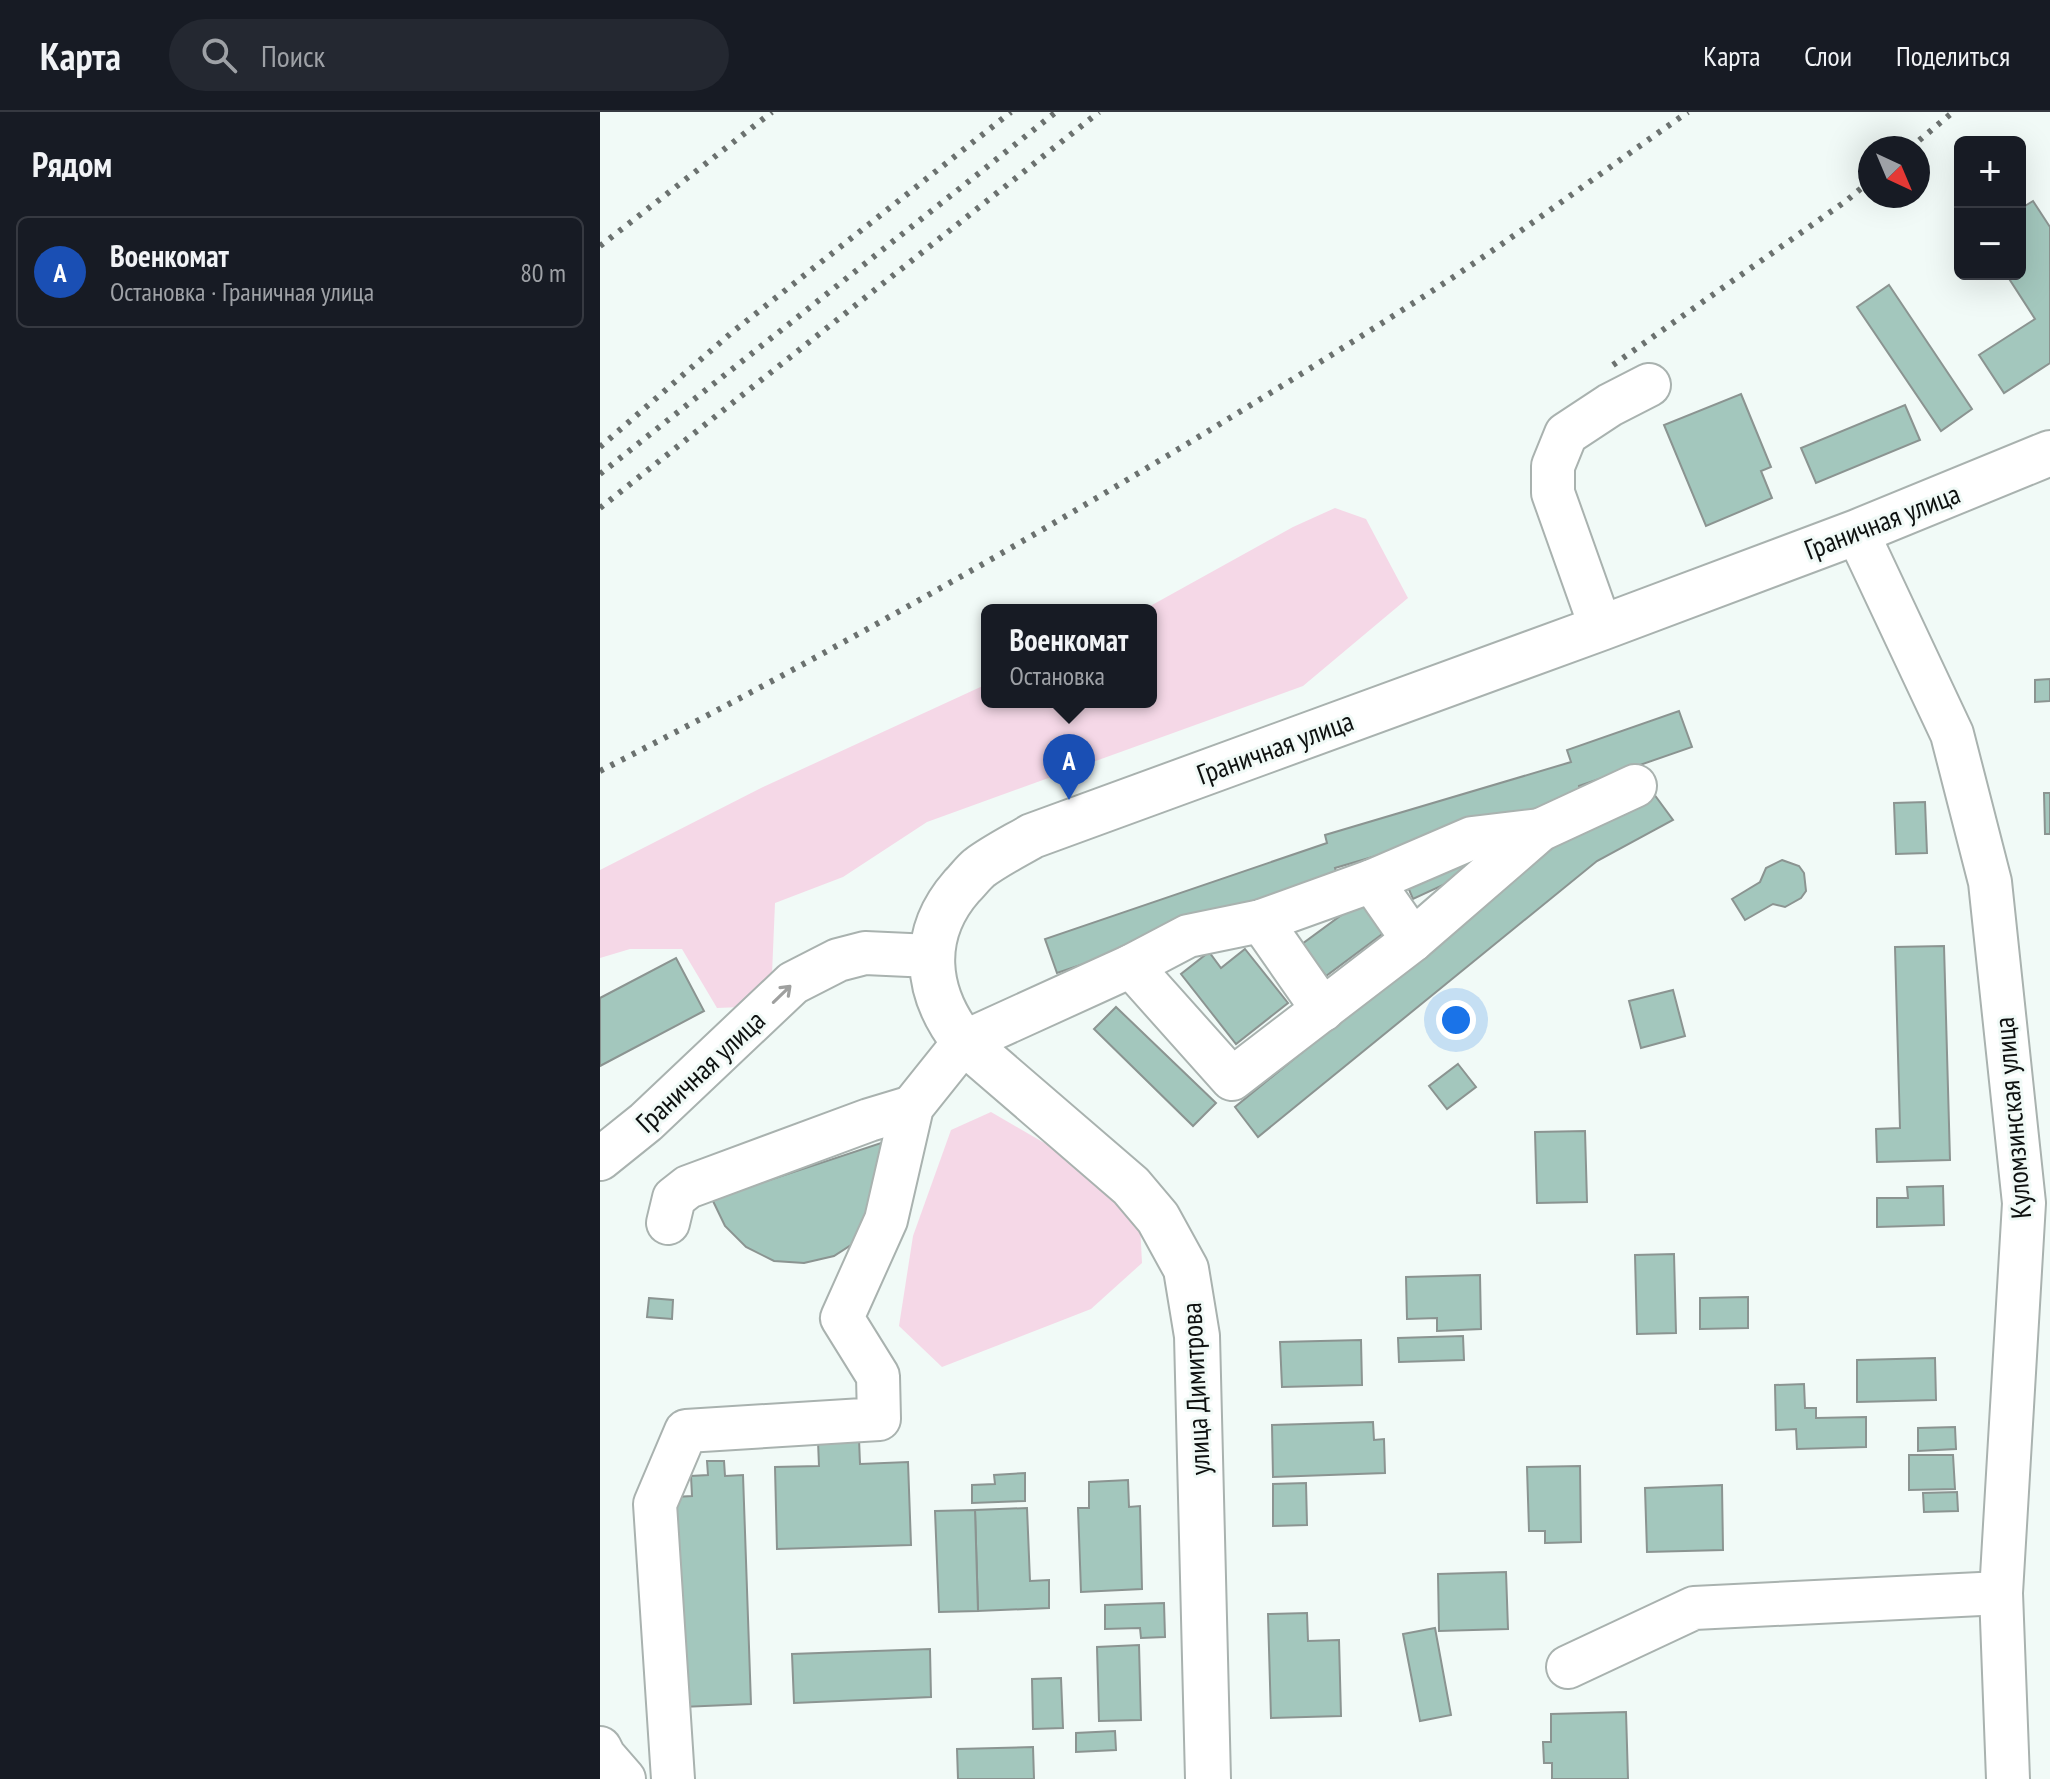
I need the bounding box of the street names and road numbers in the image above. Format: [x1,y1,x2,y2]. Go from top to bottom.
street label: Граничная улица [1799,474,1965,568]
street label: Граничная улица [1192,702,1358,792]
street label: Граничная улица [627,1002,773,1140]
street label: Куломзинская улица [1985,1016,2039,1220]
street label: улица Димитрова [1172,1302,1218,1476]

